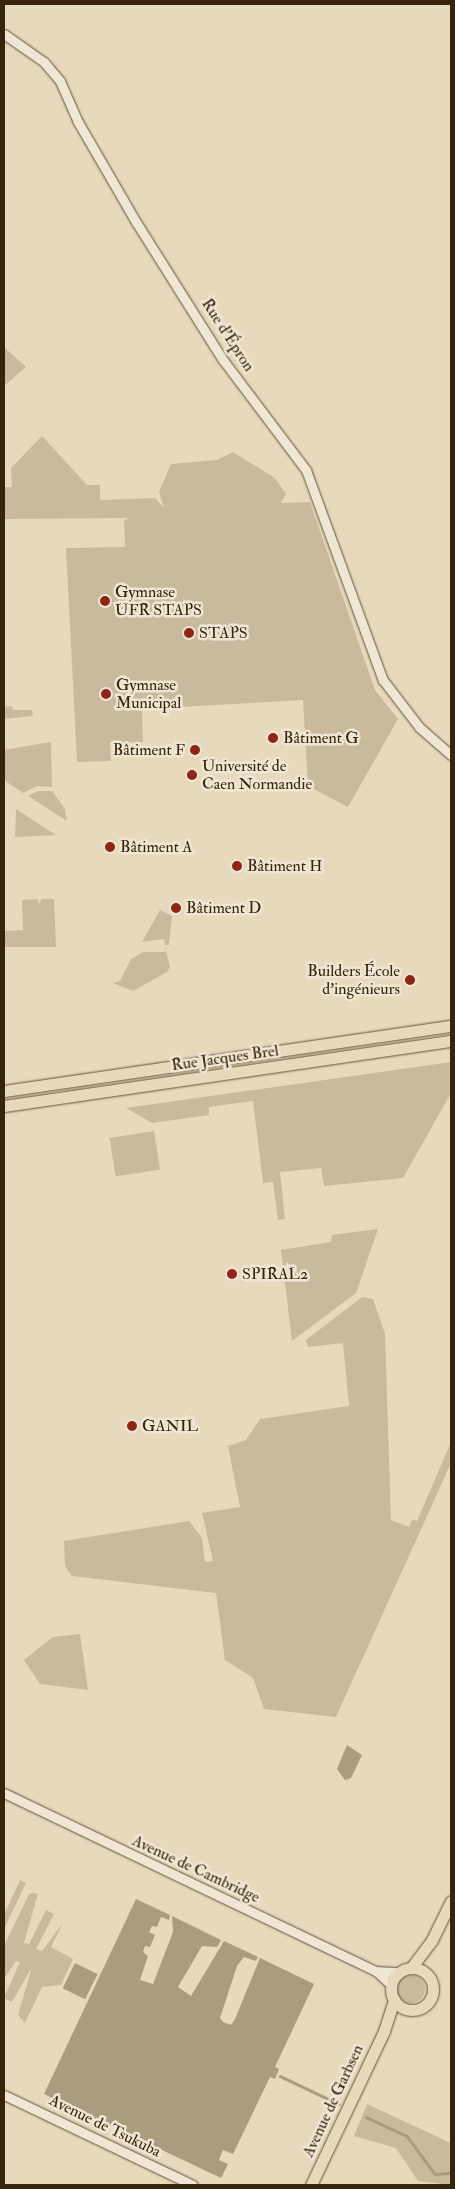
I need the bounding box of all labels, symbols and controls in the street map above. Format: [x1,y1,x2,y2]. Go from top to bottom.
street label: Rue d'Épron [197,295,259,375]
place label: Gymnase UFR STAPS [115,582,202,620]
marker: Gymnase UFR STAPS [99,595,111,607]
place label: STAPS [199,623,248,643]
marker: STAPS [183,627,195,639]
place label: Gymnase Municipal [116,675,181,713]
marker: Gymnase Municipal [100,688,112,700]
place label: Bâtiment G [283,728,359,748]
marker: Bâtiment G [267,732,279,744]
place label: Bâtiment F [113,740,185,760]
marker: Bâtiment F [189,744,201,756]
place label: Université de Caen Normandie [202,756,312,794]
marker: Université de Caen Normandie [186,769,198,781]
place label: Bâtiment A [120,837,192,857]
marker: Bâtiment A [104,841,116,853]
place label: Bâtiment H [247,856,322,876]
marker: Bâtiment H [231,860,243,872]
place label: Bâtiment D [186,898,261,918]
marker: Bâtiment D [170,902,182,914]
place label: Builders École d'ingénieurs [307,961,400,999]
marker: Builders École d'ingénieurs [404,974,416,986]
street label: Rue Jacques Brel [170,1041,280,1075]
place label: SPIRAL2 [242,1264,308,1284]
marker: SPIRAL2 [226,1268,238,1280]
place label: GANIL [142,1416,198,1436]
marker: GANIL [126,1420,138,1432]
street label: Avenue de Cambridge [129,1831,263,1907]
street label: Avenue de Garbsen [299,2042,367,2160]
street label: Avenue de Tsukuba [46,2091,164,2161]

